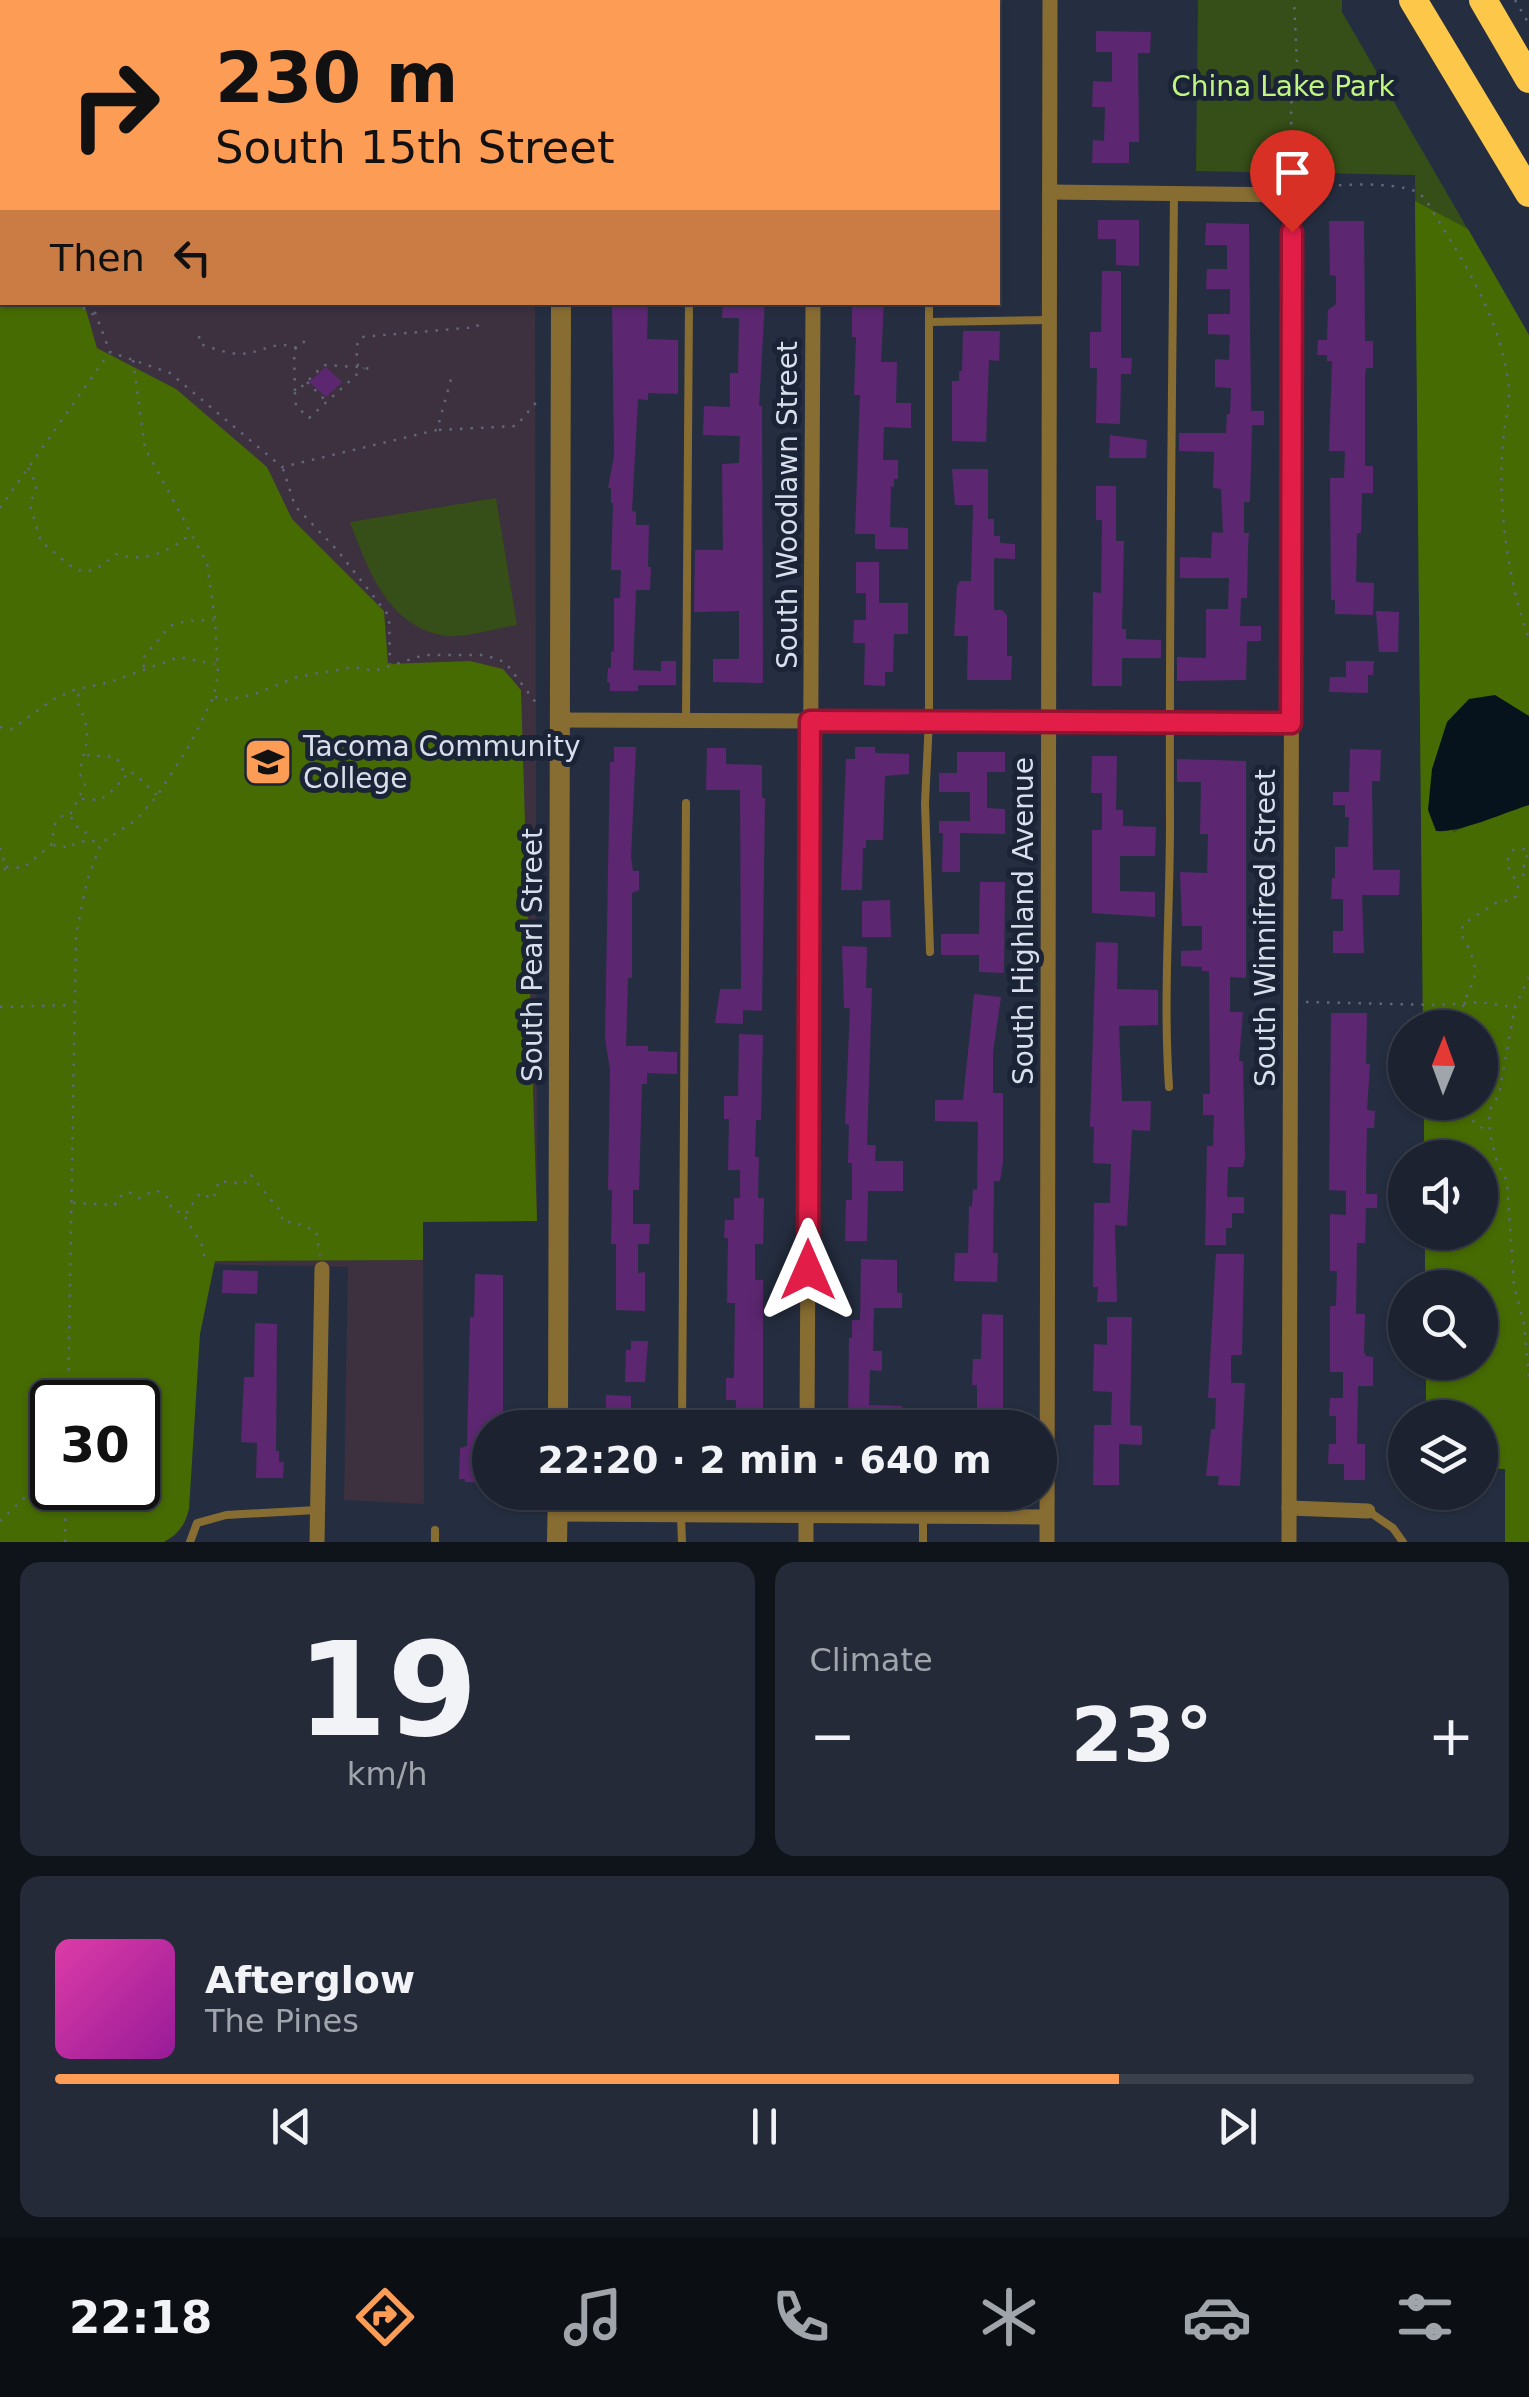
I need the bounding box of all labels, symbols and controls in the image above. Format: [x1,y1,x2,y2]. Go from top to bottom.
text: 230 m [215,37,458,119]
icon: right [50,40,180,170]
park label: China Lake Park [1171,70,1396,103]
text: South 15th Street [215,121,615,174]
pin [1250,130,1335,233]
icon: arrive [1265,145,1320,200]
icon: left [165,230,220,285]
text: Then [50,236,145,280]
street label: South Woodlawn Street [771,341,804,669]
place label: Tacoma Community College [302,730,581,795]
school or university icon: Tacoma Community College [242,736,294,788]
street label: South Highland Avenue [1007,757,1040,1085]
street label: South Winnifred Street [1249,769,1282,1087]
street label: South Pearl Street [516,828,549,1082]
north arrow [1388,1010,1498,1120]
map controls [1388,1010,1498,1510]
button: sound [1388,1140,1498,1250]
position arrow [756,1218,860,1322]
button: search [1388,1270,1498,1380]
speed limit sign: 30 [30,1380,160,1510]
button: layers [1388,1400,1498,1510]
text: 22:20 · 2 min · 640 m [537,1438,992,1482]
text: 19 [297,1614,478,1766]
text: Climate [810,1641,933,1679]
text: 23° [1071,1691,1213,1779]
text: − [810,1704,856,1768]
text: + [1428,1704,1474,1768]
text: km/h [347,1755,428,1793]
text: Afterglow [205,1958,415,2002]
text: The Pines [205,2002,359,2040]
icon: previous [264,2099,319,2154]
icon: pause [737,2099,792,2154]
icon: next [1210,2099,1265,2154]
icon: directions [350,2282,420,2352]
icon: music [558,2282,628,2352]
icon: phone [766,2282,836,2352]
icon: climate [974,2282,1044,2352]
icon: car [1182,2282,1252,2352]
icon: filters [1390,2282,1460,2352]
text: 22:18 [69,2291,212,2344]

